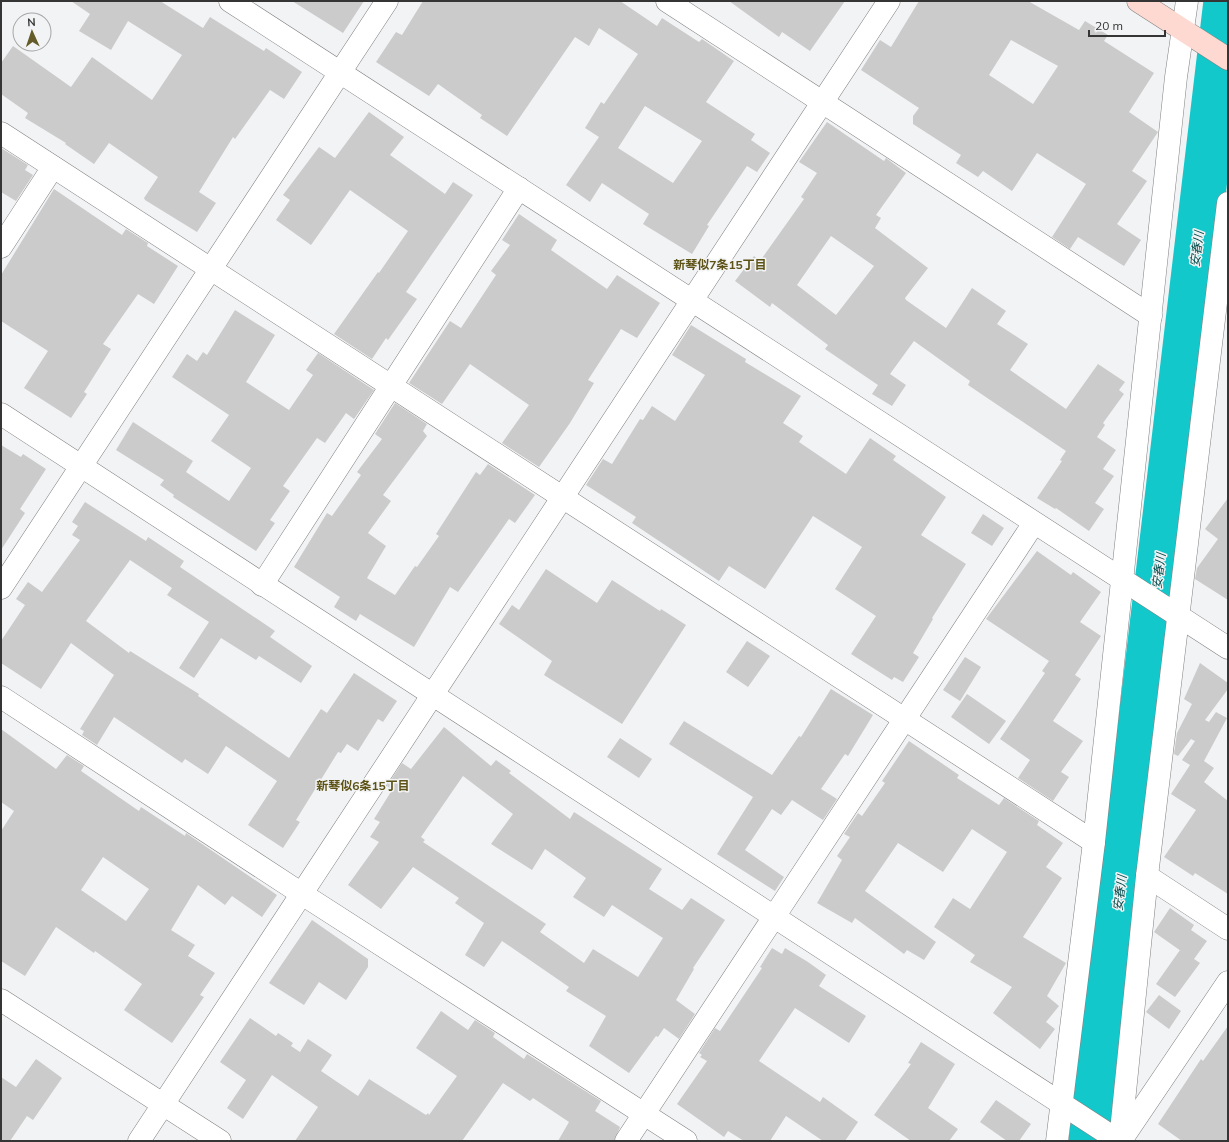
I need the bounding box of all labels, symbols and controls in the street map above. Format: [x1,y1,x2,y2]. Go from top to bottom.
north arrow [12,12,52,52]
scale bar [1089,12,1165,38]
text: N [27,15,36,29]
text: 20 m [1095,18,1123,33]
water label: 安春川 [1187,228,1206,268]
district label: 新琴似7条15丁目 [673,257,767,272]
water label: 安春川 [1149,550,1168,590]
district label: 新琴似6条15丁目 [316,778,410,793]
water label: 安春川 [1110,872,1129,912]

